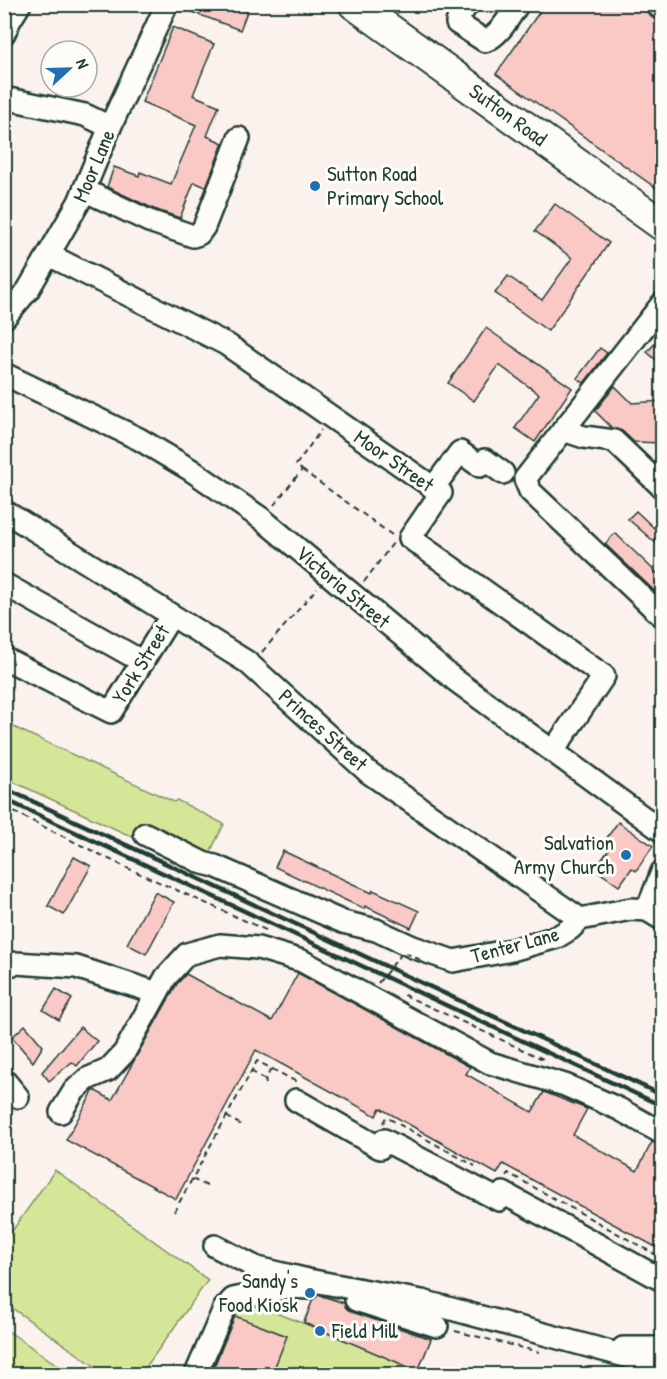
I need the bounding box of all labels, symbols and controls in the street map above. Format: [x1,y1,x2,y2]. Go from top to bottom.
north arrow [39,39,99,99]
text: N [71,55,95,72]
street label: Sutton Road [463,77,553,153]
street label: Moor Lane [65,125,122,207]
place label: Sutton Road Primary School [327,159,444,212]
marker: Sutton Road Primary School [308,179,322,193]
street label: Moor Street [349,423,441,499]
street label: Victoria Street [290,539,397,635]
street label: York Street [105,618,177,709]
street label: Princes Street [272,682,375,778]
place label: Salvation Army Church [514,828,614,881]
marker: Salvation Army Church [619,848,633,862]
street label: Tenter Lane [468,919,562,970]
place label: Sandy's Food Kiosk [218,1266,298,1319]
marker: Sandy's Food Kiosk [303,1286,317,1300]
place label: Field Mill [331,1316,399,1345]
marker: Field Mill [313,1324,327,1338]

